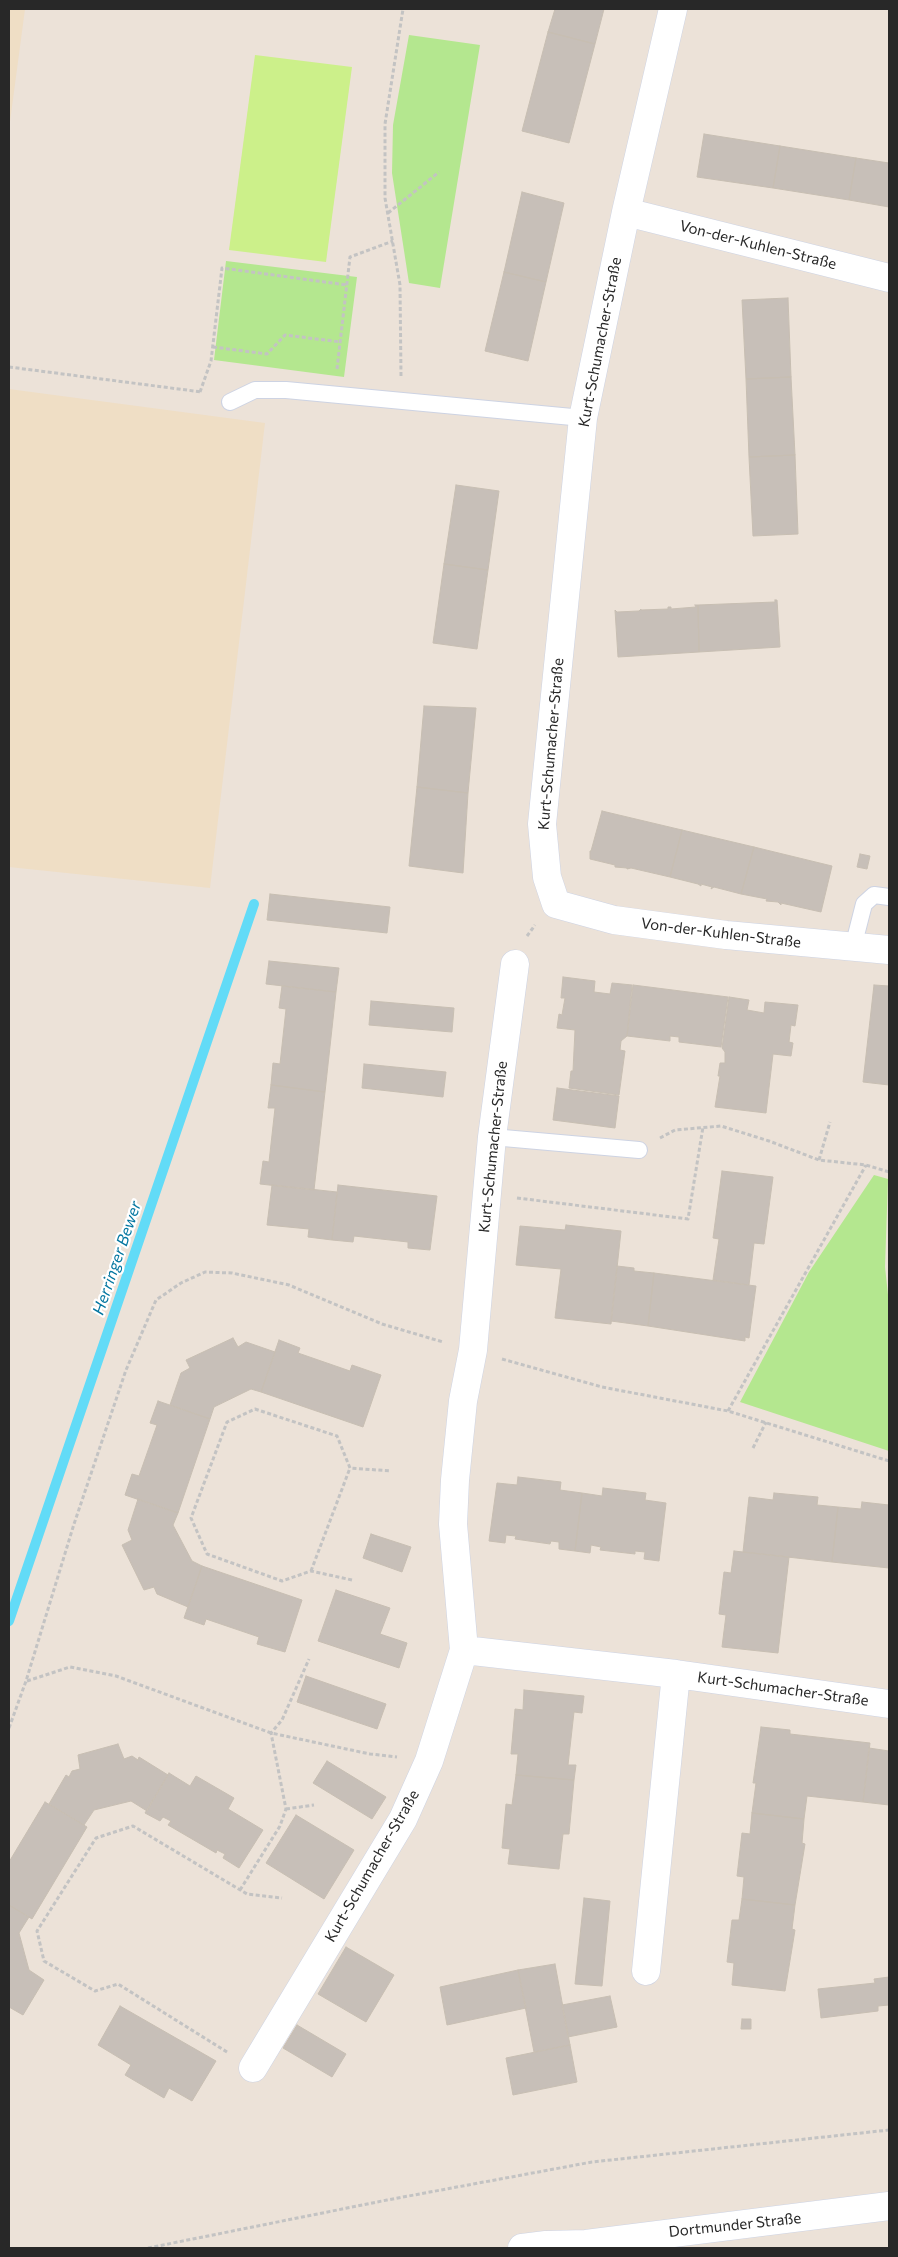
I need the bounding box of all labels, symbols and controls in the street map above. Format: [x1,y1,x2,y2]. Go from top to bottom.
street label: Von-der-Kuhlen-Straße [678,217,838,273]
street label: Kurt-Schumacher-Straße [575,256,625,428]
street label: Kurt-Schumacher-Straße [535,657,567,831]
street label: Von-der-Kuhlen-Straße [640,914,802,952]
street label: Kurt-Schumacher-Straße [475,1060,511,1234]
water label: Herringer Bewer [89,1199,145,1317]
street label: Kurt-Schumacher-Straße [696,1668,870,1710]
street label: Kurt-Schumacher-Straße [321,1787,423,1945]
street label: Dortmunder Straße [668,2209,802,2241]

